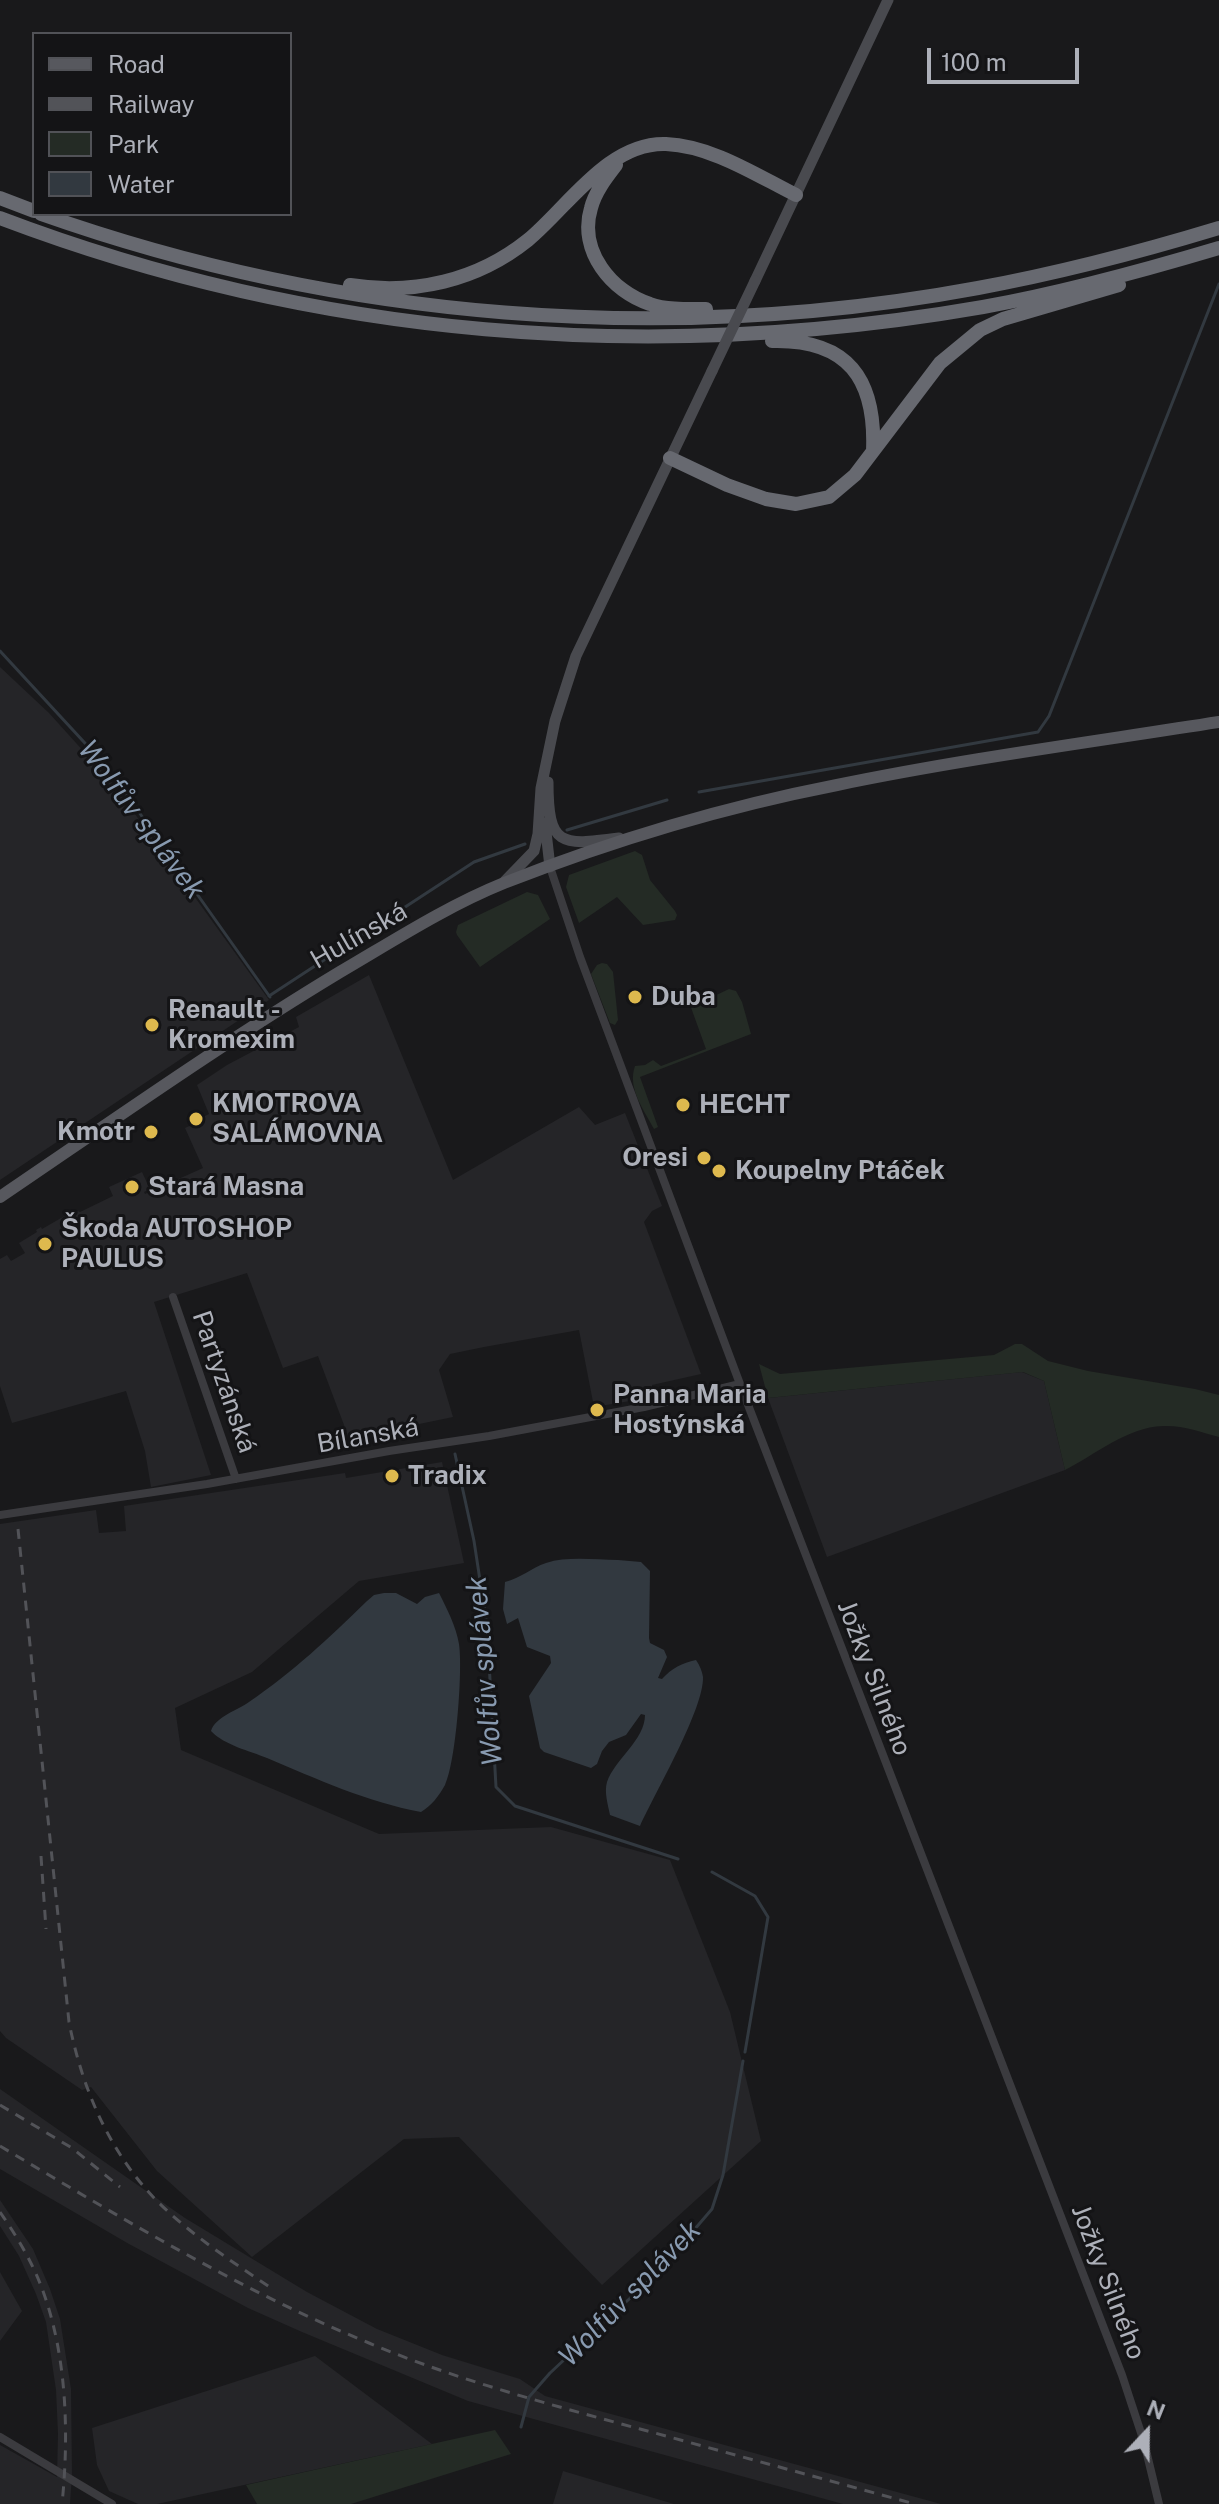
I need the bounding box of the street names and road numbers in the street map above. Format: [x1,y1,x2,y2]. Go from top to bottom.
street label: Hulínská [305,896,413,976]
street label: Partyzánská [185,1307,263,1457]
street label: Bílanská [315,1412,421,1460]
street label: Jožky Silného [830,1596,918,1760]
street label: Jožky Silného [1064,2200,1152,2364]

